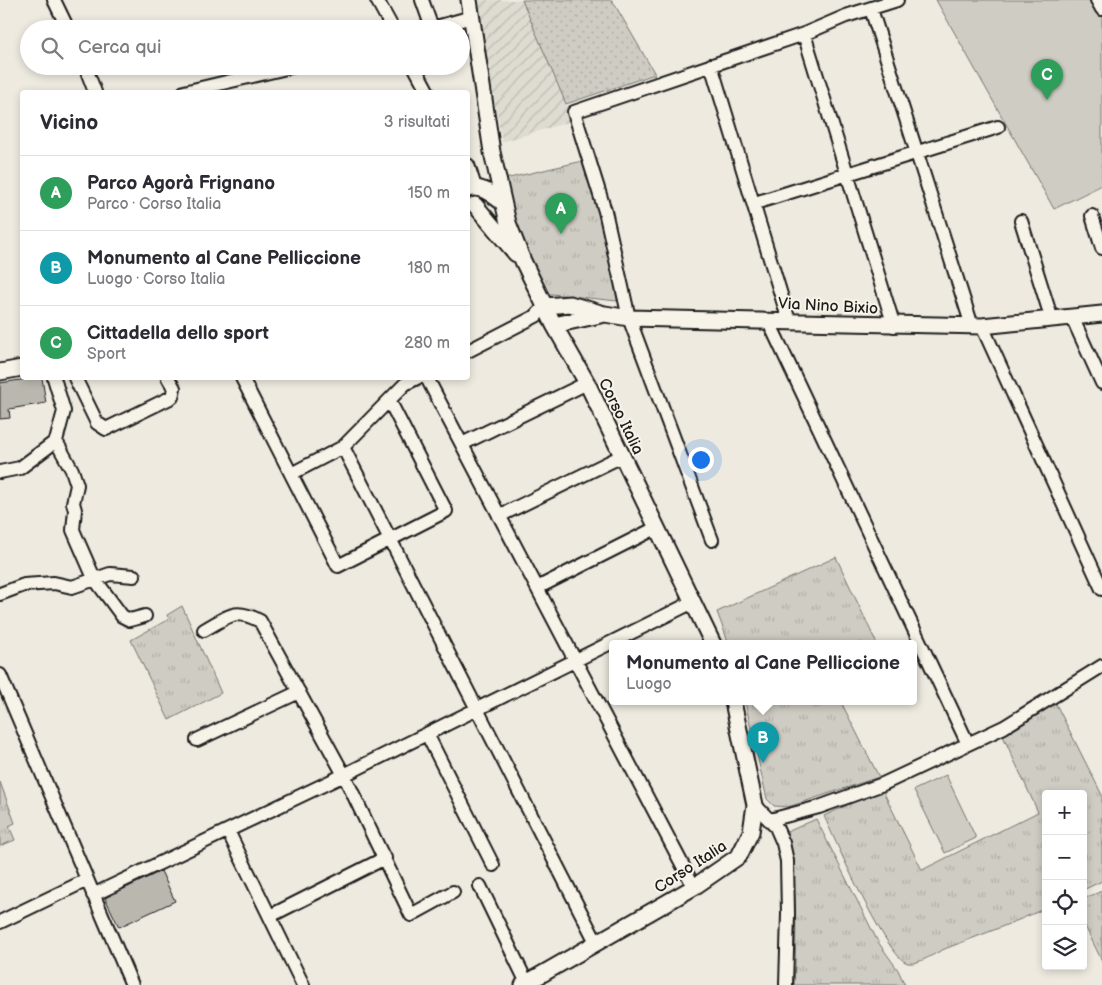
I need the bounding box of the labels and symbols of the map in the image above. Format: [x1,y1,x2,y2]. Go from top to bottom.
pin: C [1031,59,1063,100]
pin: A [545,193,577,234]
street label: Via Nino Bixio [777,294,878,319]
street label: Corso Italia [594,375,647,458]
your location [688,447,714,473]
pin: B [747,722,779,763]
street label: Corso Italia [651,837,731,898]

